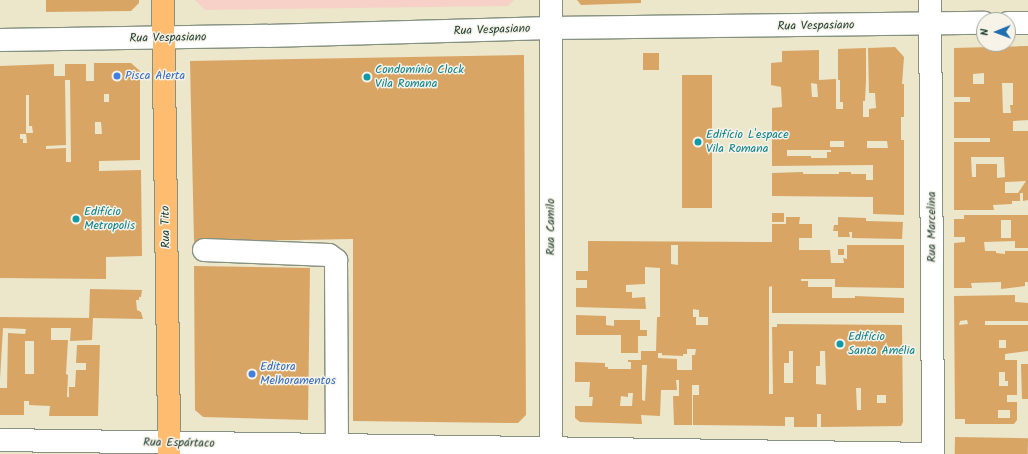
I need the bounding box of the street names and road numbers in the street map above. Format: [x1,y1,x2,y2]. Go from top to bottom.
street label: Rua Vespasiano [777,18,855,34]
street label: Rua Vespasiano [453,21,531,39]
street label: Rua Vespasiano [129,30,207,46]
street label: Rua Marcelina [925,192,939,262]
street label: Rua Camilo [544,199,558,255]
street label: Rua Tito [158,206,174,248]
street label: Rua Espártaco [143,435,215,451]

